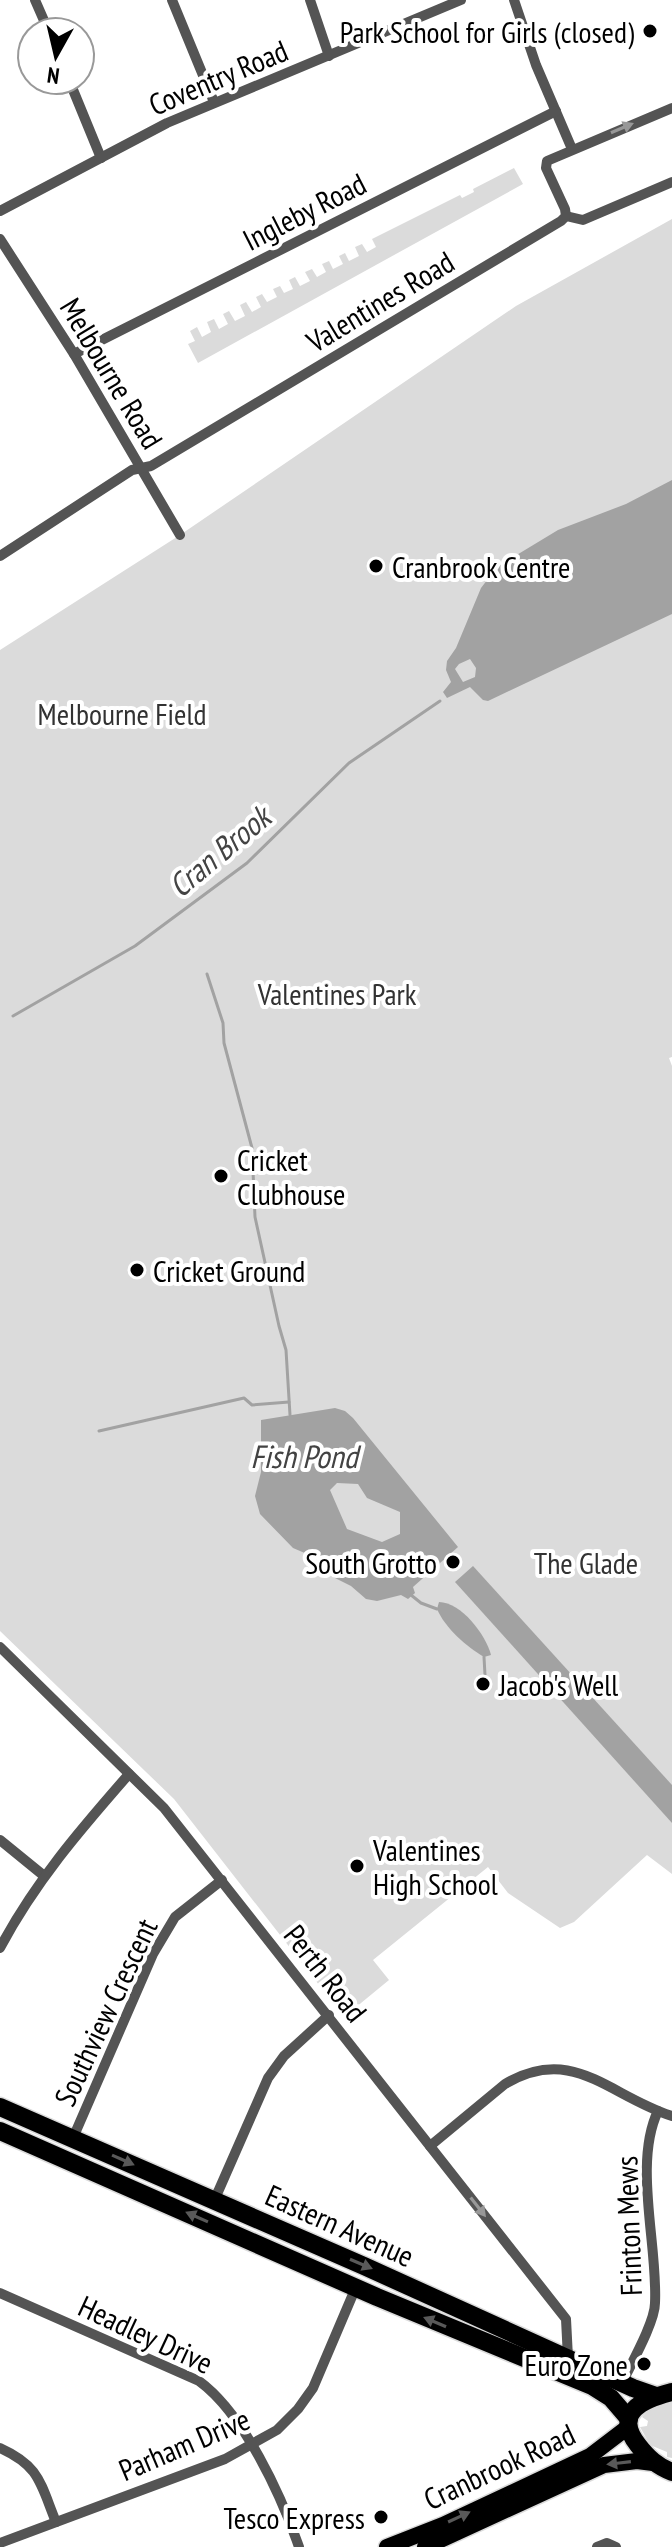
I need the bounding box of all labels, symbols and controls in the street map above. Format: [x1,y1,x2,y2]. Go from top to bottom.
place label: Park School for Girls (closed) [340,12,634,51]
north arrow [16,16,96,96]
marker: Park School for Girls (closed) [641,22,659,40]
street label: Coventry Road [143,30,293,124]
text: N [45,61,61,90]
one-way arrow [610,122,634,135]
street label: Ingleby Road [236,163,372,259]
street label: Valentines Road [298,242,461,361]
street label: Melbourne Road [52,291,172,455]
place label: Cranbrook Centre [392,547,571,586]
marker: Cranbrook Centre [367,557,385,575]
park label: Melbourne Field [38,694,206,733]
water label: Cran Brook [159,794,281,906]
park label: Valentines Park [257,974,417,1013]
place label: Cricket Clubhouse [237,1140,345,1213]
marker: Cricket Clubhouse [212,1167,230,1185]
place label: Cricket Ground [153,1251,305,1290]
marker: Cricket Ground [128,1261,146,1279]
water label: Fish Pond [250,1435,362,1477]
place label: South Grotto [305,1543,437,1582]
park label: The Glade [534,1543,638,1582]
marker: South Grotto [444,1553,462,1571]
place label: Jacob's Well [498,1665,618,1704]
marker: Jacob's Well [474,1675,492,1693]
place label: Valentines High School [372,1830,498,1903]
marker: Valentines High School [348,1857,366,1875]
street label: Southview Crescent [45,1911,166,2112]
street label: Perth Road [276,1916,376,2030]
one-way arrow [111,2153,135,2167]
street label: Frinton Mews [606,2155,650,2297]
street label: Eastern Avenue [260,2175,420,2275]
one-way arrow [470,2197,486,2217]
one-way arrow [185,2210,209,2224]
one-way arrow [349,2258,373,2271]
street label: Headley Drive [73,2286,219,2382]
one-way arrow [423,2315,447,2328]
place label: Euro Zone [525,2345,628,2384]
marker: Euro Zone [635,2355,653,2373]
street label: Parham Drive [113,2399,255,2489]
street label: Cranbrook Road [417,2414,581,2518]
one-way arrow [606,2457,631,2470]
place label: Tesco Express [223,2498,365,2537]
marker: Tesco Express [372,2508,390,2526]
one-way arrow [448,2510,471,2524]

